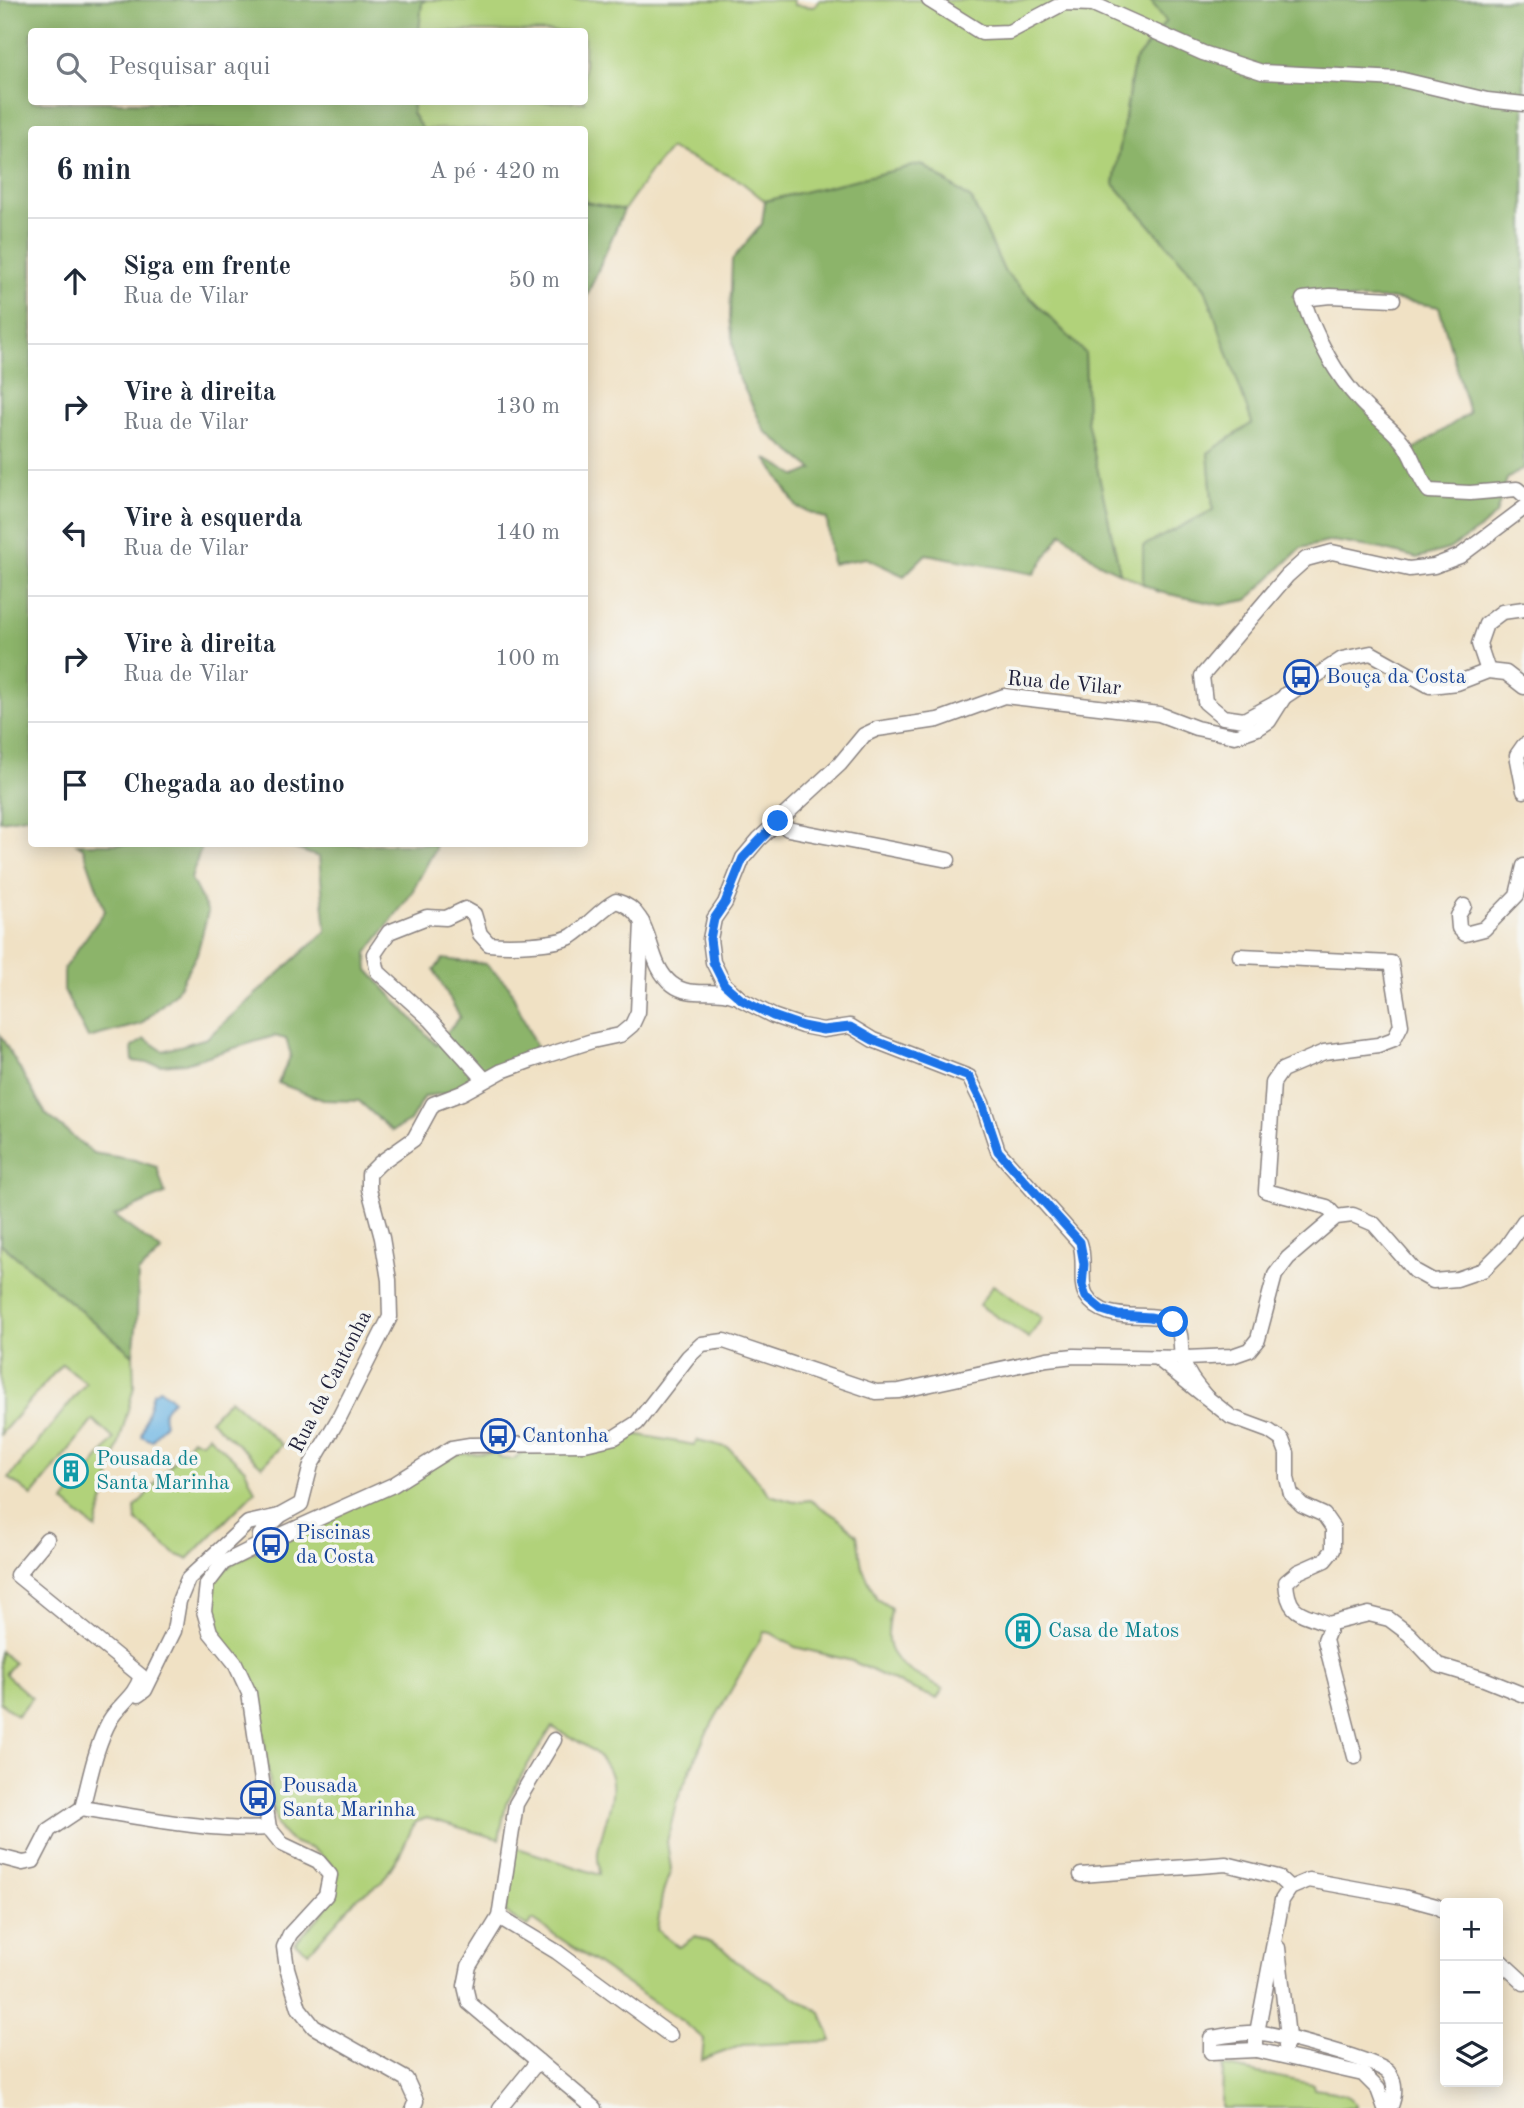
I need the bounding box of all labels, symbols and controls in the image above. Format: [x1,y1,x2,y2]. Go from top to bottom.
search box [28,28,588,105]
icon: search [52,48,90,86]
text: Pesquisar aqui [108,54,270,80]
text: 6 min [56,156,131,186]
text: A pé · 420 m [429,160,560,183]
text: Siga em frente [123,254,291,280]
icon: ahead [56,262,94,300]
text: 50 m [509,269,560,292]
text: Rua de Vilar [123,285,249,308]
text: Vire à direita [123,380,276,406]
icon: right [56,388,94,426]
text: 130 m [495,395,560,418]
text: Rua de Vilar [123,411,249,434]
text: Vire à esquerda [123,506,303,532]
icon: left [56,514,94,552]
text: 140 m [495,521,560,544]
text: Rua de Vilar [123,537,249,560]
text: Vire à direita [123,632,276,658]
icon: right [56,640,94,678]
text: 100 m [495,647,560,670]
bus stop icon: Bouça da Costa [1282,658,1320,696]
text: Rua de Vilar [123,663,249,686]
place label: Bouça da Costa [1326,667,1466,688]
street label: Rua de Vilar [1006,669,1122,699]
icon: arrive [56,766,94,804]
text: Chegada ao destino [123,772,345,798]
route end [762,805,793,836]
route start [1157,1306,1188,1337]
street label: Rua da Cantonha [286,1308,376,1456]
bus stop icon: Cantonha [479,1417,517,1455]
place label: Cantonha [522,1426,609,1447]
place label: Pousada de Santa Marinha [96,1449,230,1494]
building icon: Pousada de Santa Marinha [52,1452,90,1490]
place label: Piscinas da Costa [296,1523,375,1568]
bus stop icon: Piscinas da Costa [252,1526,290,1564]
building icon: Casa de Matos [1004,1612,1042,1650]
place label: Casa de Matos [1048,1621,1179,1642]
place label: Pousada Santa Marinha [282,1776,416,1821]
bus stop icon: Pousada Santa Marinha [239,1779,277,1817]
map controls [1440,1898,1503,2087]
button: + [1440,1898,1503,1961]
button: − [1440,1961,1503,2024]
button: layers [1440,2024,1503,2087]

